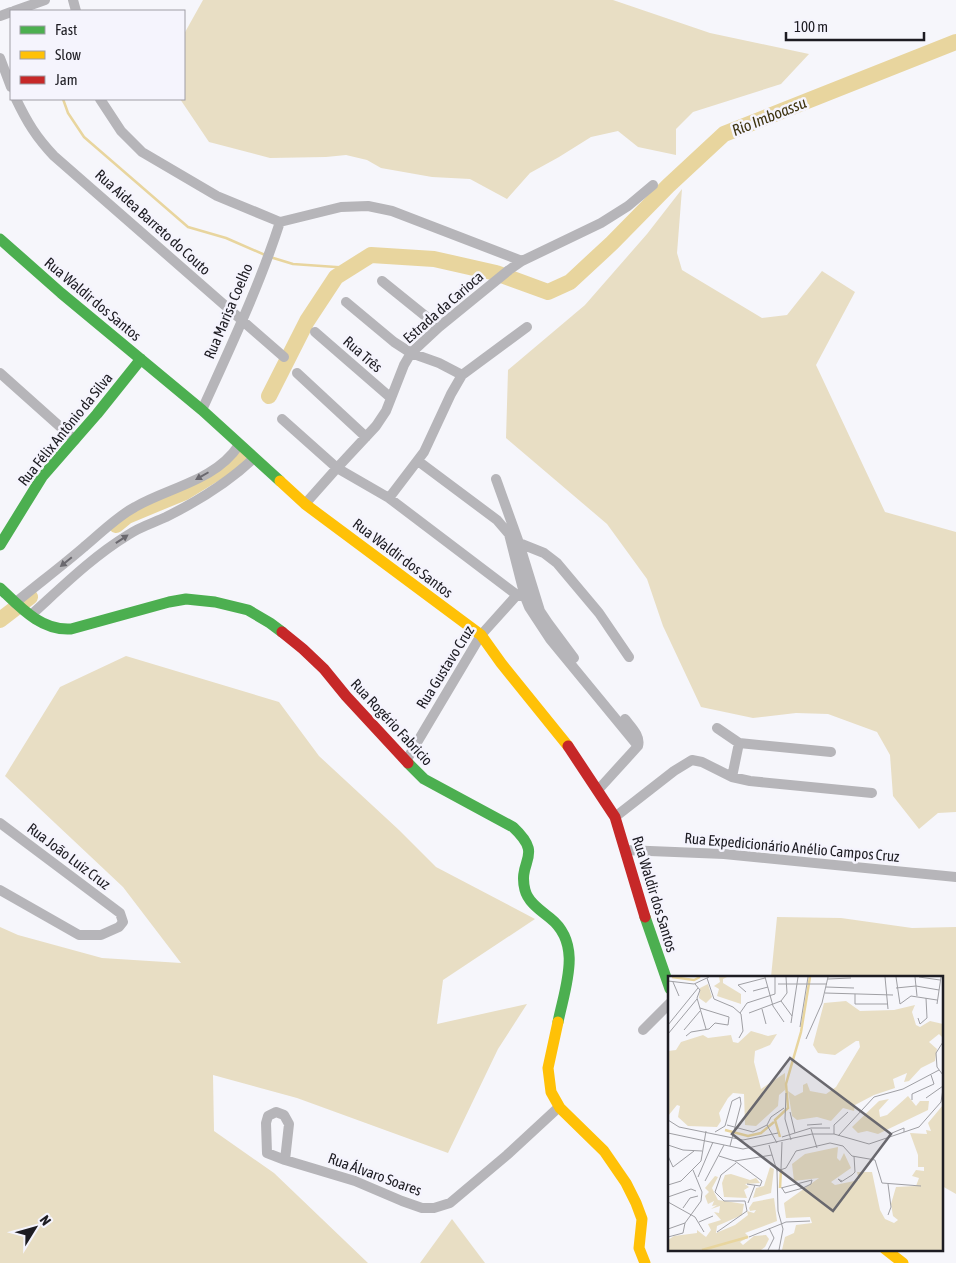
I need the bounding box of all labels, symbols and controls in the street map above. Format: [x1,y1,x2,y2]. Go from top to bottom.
legend [10,10,185,100]
scale bar [786,10,924,42]
text: 100 m [794,18,828,35]
text: Fast [55,21,77,38]
text: Slow [55,46,81,63]
text: Jam [55,71,78,88]
water label: Rio Imboassu [729,93,809,139]
street label: Rua Aidea Barreto do Couto [92,166,214,278]
street label: Rua Waldir dos Santos [41,254,145,344]
street label: Rua Marisa Coelho [200,261,256,361]
street label: Estrada da Carioca [399,268,487,346]
street label: Rua Três [340,332,386,376]
street label: Rua Félix Antônio da Silva [14,369,116,489]
one-way arrow [195,472,210,480]
street label: Rua Waldir dos Santos [350,515,456,601]
one-way arrow [115,534,129,543]
one-way arrow [60,557,73,568]
street label: Rua Gustavo Cruz [413,622,478,712]
street label: Rua Rogério Fabricio [348,675,436,769]
street label: Rua João Luiz Cruz [24,819,114,893]
street label: Rua Expedicionário Anélio Campos Cruz [684,829,901,865]
street label: Rua Waldir dos Santos [629,834,681,954]
inset map [668,976,944,1250]
street label: Rua Álvaro Soares [326,1149,424,1199]
north arrow [10,1203,60,1253]
text: N [37,1212,54,1228]

